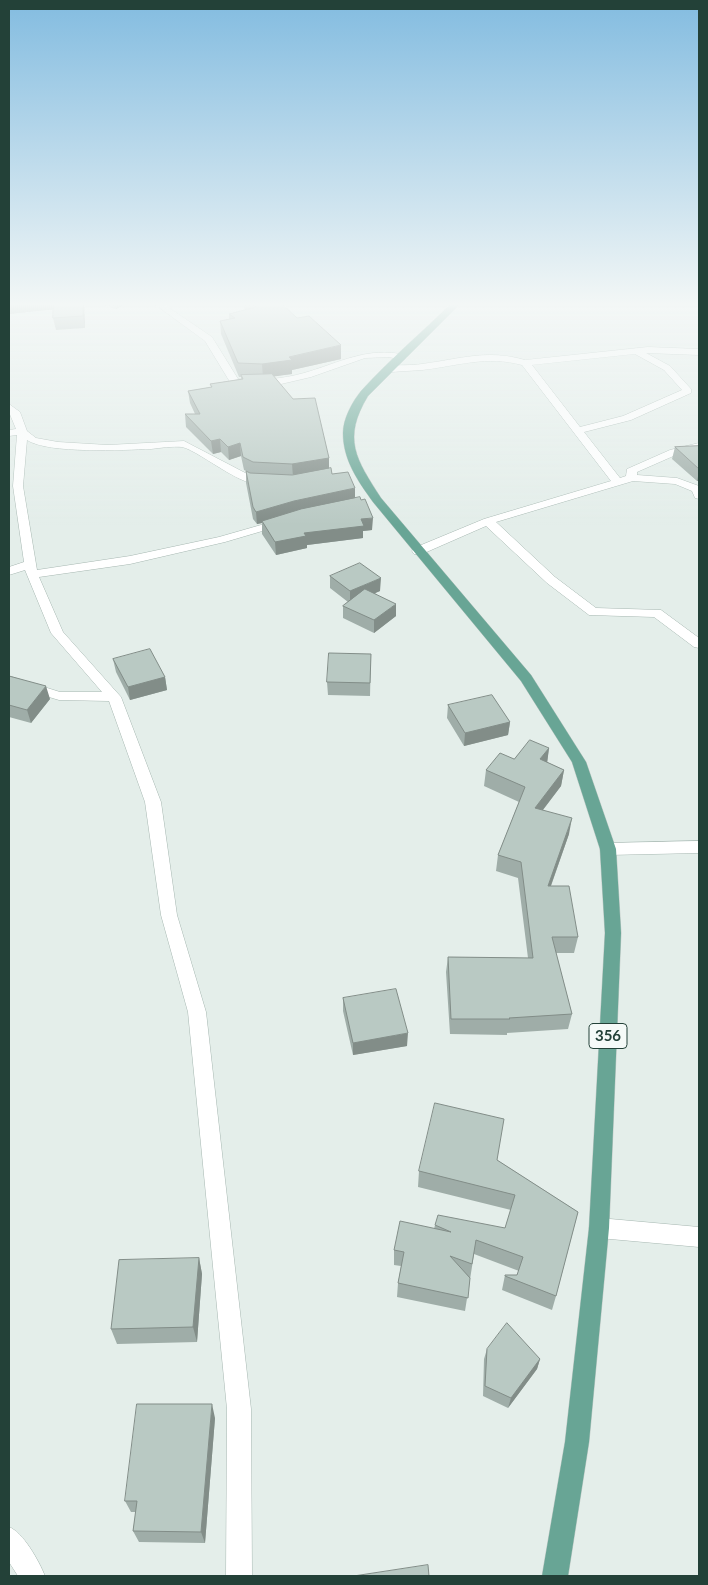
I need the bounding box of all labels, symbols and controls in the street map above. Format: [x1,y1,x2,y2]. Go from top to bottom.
road number: 356 [589,1024,627,1048]

